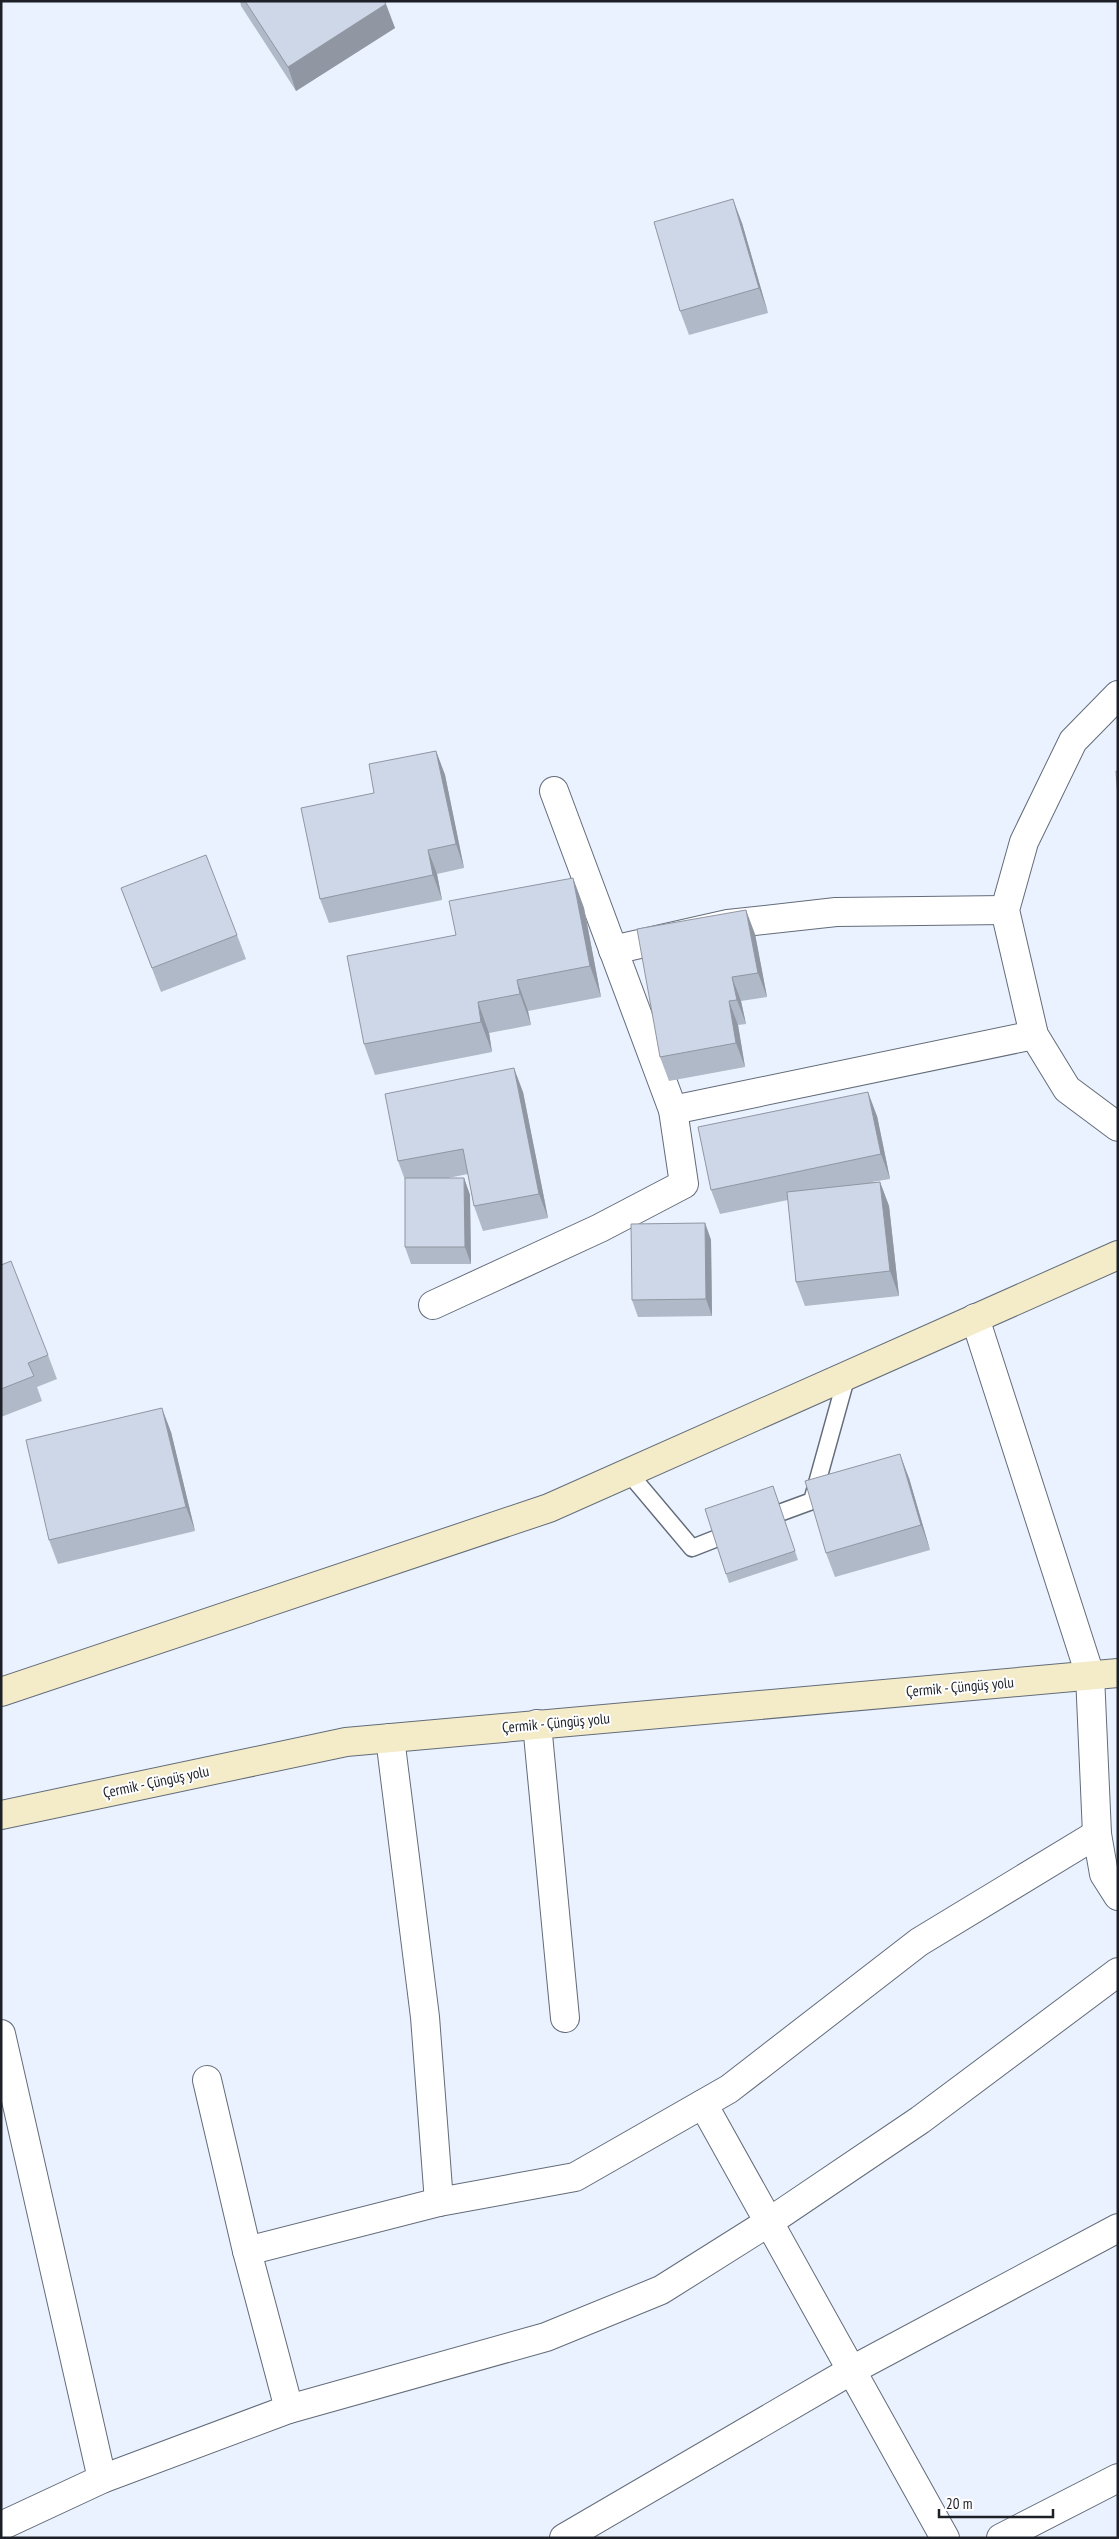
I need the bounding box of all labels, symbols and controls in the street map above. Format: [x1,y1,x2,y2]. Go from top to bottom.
street label: Çermik - Çüngüş yolu [905,1672,1015,1701]
street label: Çermik - Çüngüş yolu [501,1708,611,1737]
street label: Çermik - Çüngüş yolu [101,1761,211,1802]
scale bar [939,2486,1053,2518]
text: 20 m [946,2494,972,2513]

